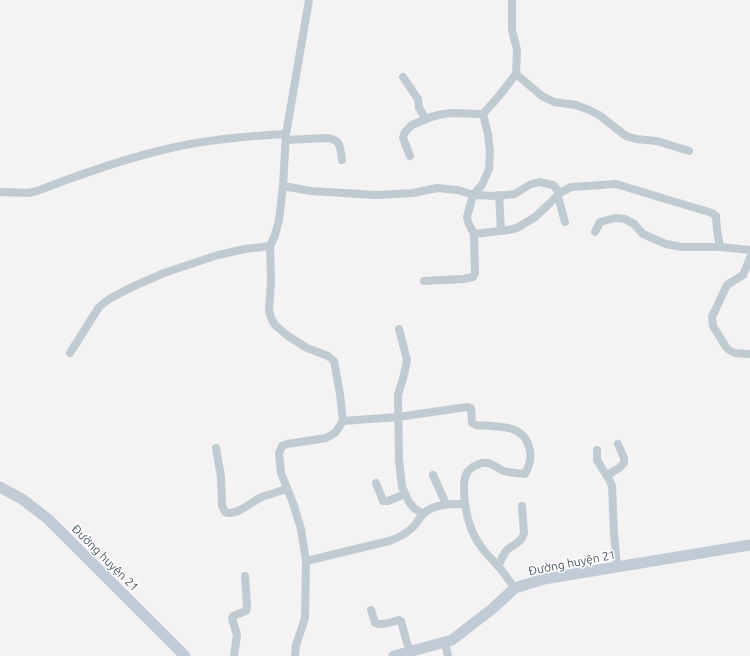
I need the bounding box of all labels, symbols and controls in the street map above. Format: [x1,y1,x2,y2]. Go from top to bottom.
street label: Đường huyện 21 [69,522,141,594]
street label: Đường huyện 21 [527,548,617,578]

